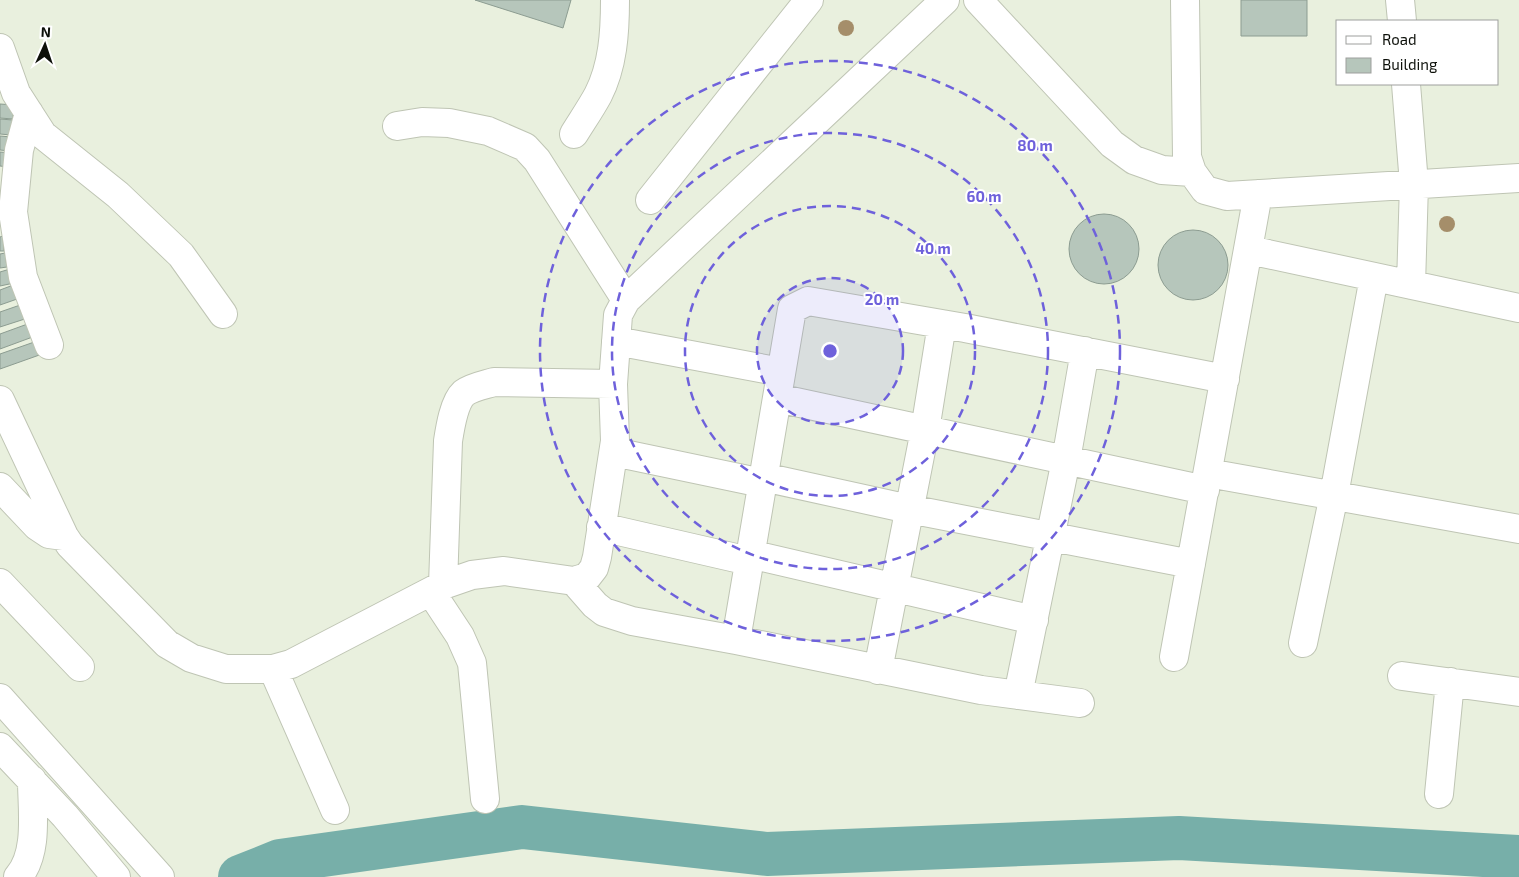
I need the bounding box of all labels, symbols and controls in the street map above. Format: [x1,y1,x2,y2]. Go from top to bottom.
north arrow [20,20,70,70]
legend [1336,20,1499,85]
text: N [40,23,51,40]
text: Road [1382,30,1417,48]
text: Building [1382,55,1438,73]
text: 80 m [1017,136,1053,154]
text: 60 m [967,187,1001,205]
text: 40 m [915,239,951,257]
text: 20 m [865,290,899,308]
centre of rings [821,342,839,360]

